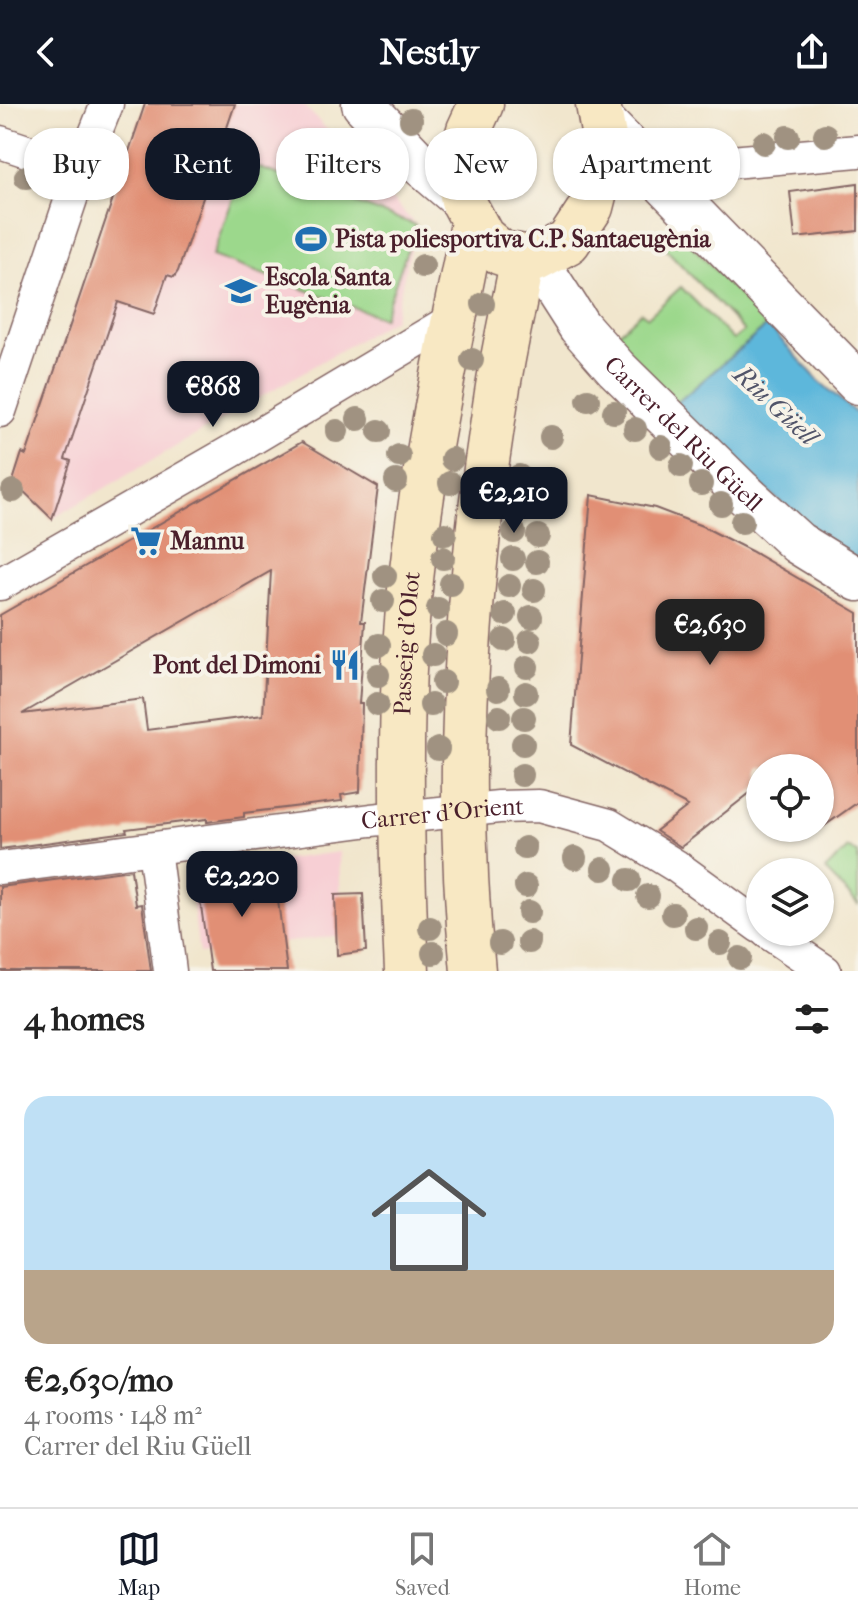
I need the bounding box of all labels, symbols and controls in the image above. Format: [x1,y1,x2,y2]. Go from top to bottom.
icon: back [24,30,68,74]
icon: share [790,30,834,74]
text: Nestly [380,31,479,73]
chip: Buy [24,128,129,200]
chip: Rent [145,128,260,200]
chip: Filters [276,128,409,200]
chip: New [425,128,537,200]
chip: Apartment [553,128,740,200]
sports icon: Pista poliesportiva C.P. Santaeugènia [294,222,328,256]
place label: Pista poliesportiva C.P. Santaeugènia [335,225,711,253]
place label: Escola Santa Eugènia [265,263,392,319]
school or university icon: Escola Santa Eugènia [224,274,258,308]
street label: Carrer del Riu Güell [598,351,769,518]
water label: Riu Güell [726,358,826,454]
pin: €868 [166,361,260,429]
text: €868 [185,371,241,402]
pin: €2,210 [449,467,579,535]
text: €2,210 [478,477,550,508]
supermarket icon: Mannu [129,524,163,558]
place label: Mannu [170,527,245,555]
street label: Passeig d'Olot [388,569,426,716]
pin: €2,630 [645,599,775,667]
text: €2,630 [673,609,747,640]
restaurant icon: Pont del Dimoni [328,648,362,682]
place label: Pont del Dimoni [153,651,322,679]
map controls [746,754,834,946]
button: locate [746,754,834,842]
street label: Carrer d'Orient [359,792,525,835]
pin: €2,220 [177,851,307,919]
button: layers [746,858,834,946]
text: €2,220 [204,861,280,892]
icon: filters [790,997,834,1041]
text: 4 homes [24,999,145,1039]
icon: home [357,1148,501,1292]
text: €2,630/mo [24,1360,173,1400]
text: 4 rooms · 148 m² [24,1400,202,1431]
text: Carrer del Riu Güell [24,1431,251,1462]
tab: Map [117,1527,161,1601]
tab: Saved [395,1527,450,1601]
tab: Home [684,1527,741,1601]

